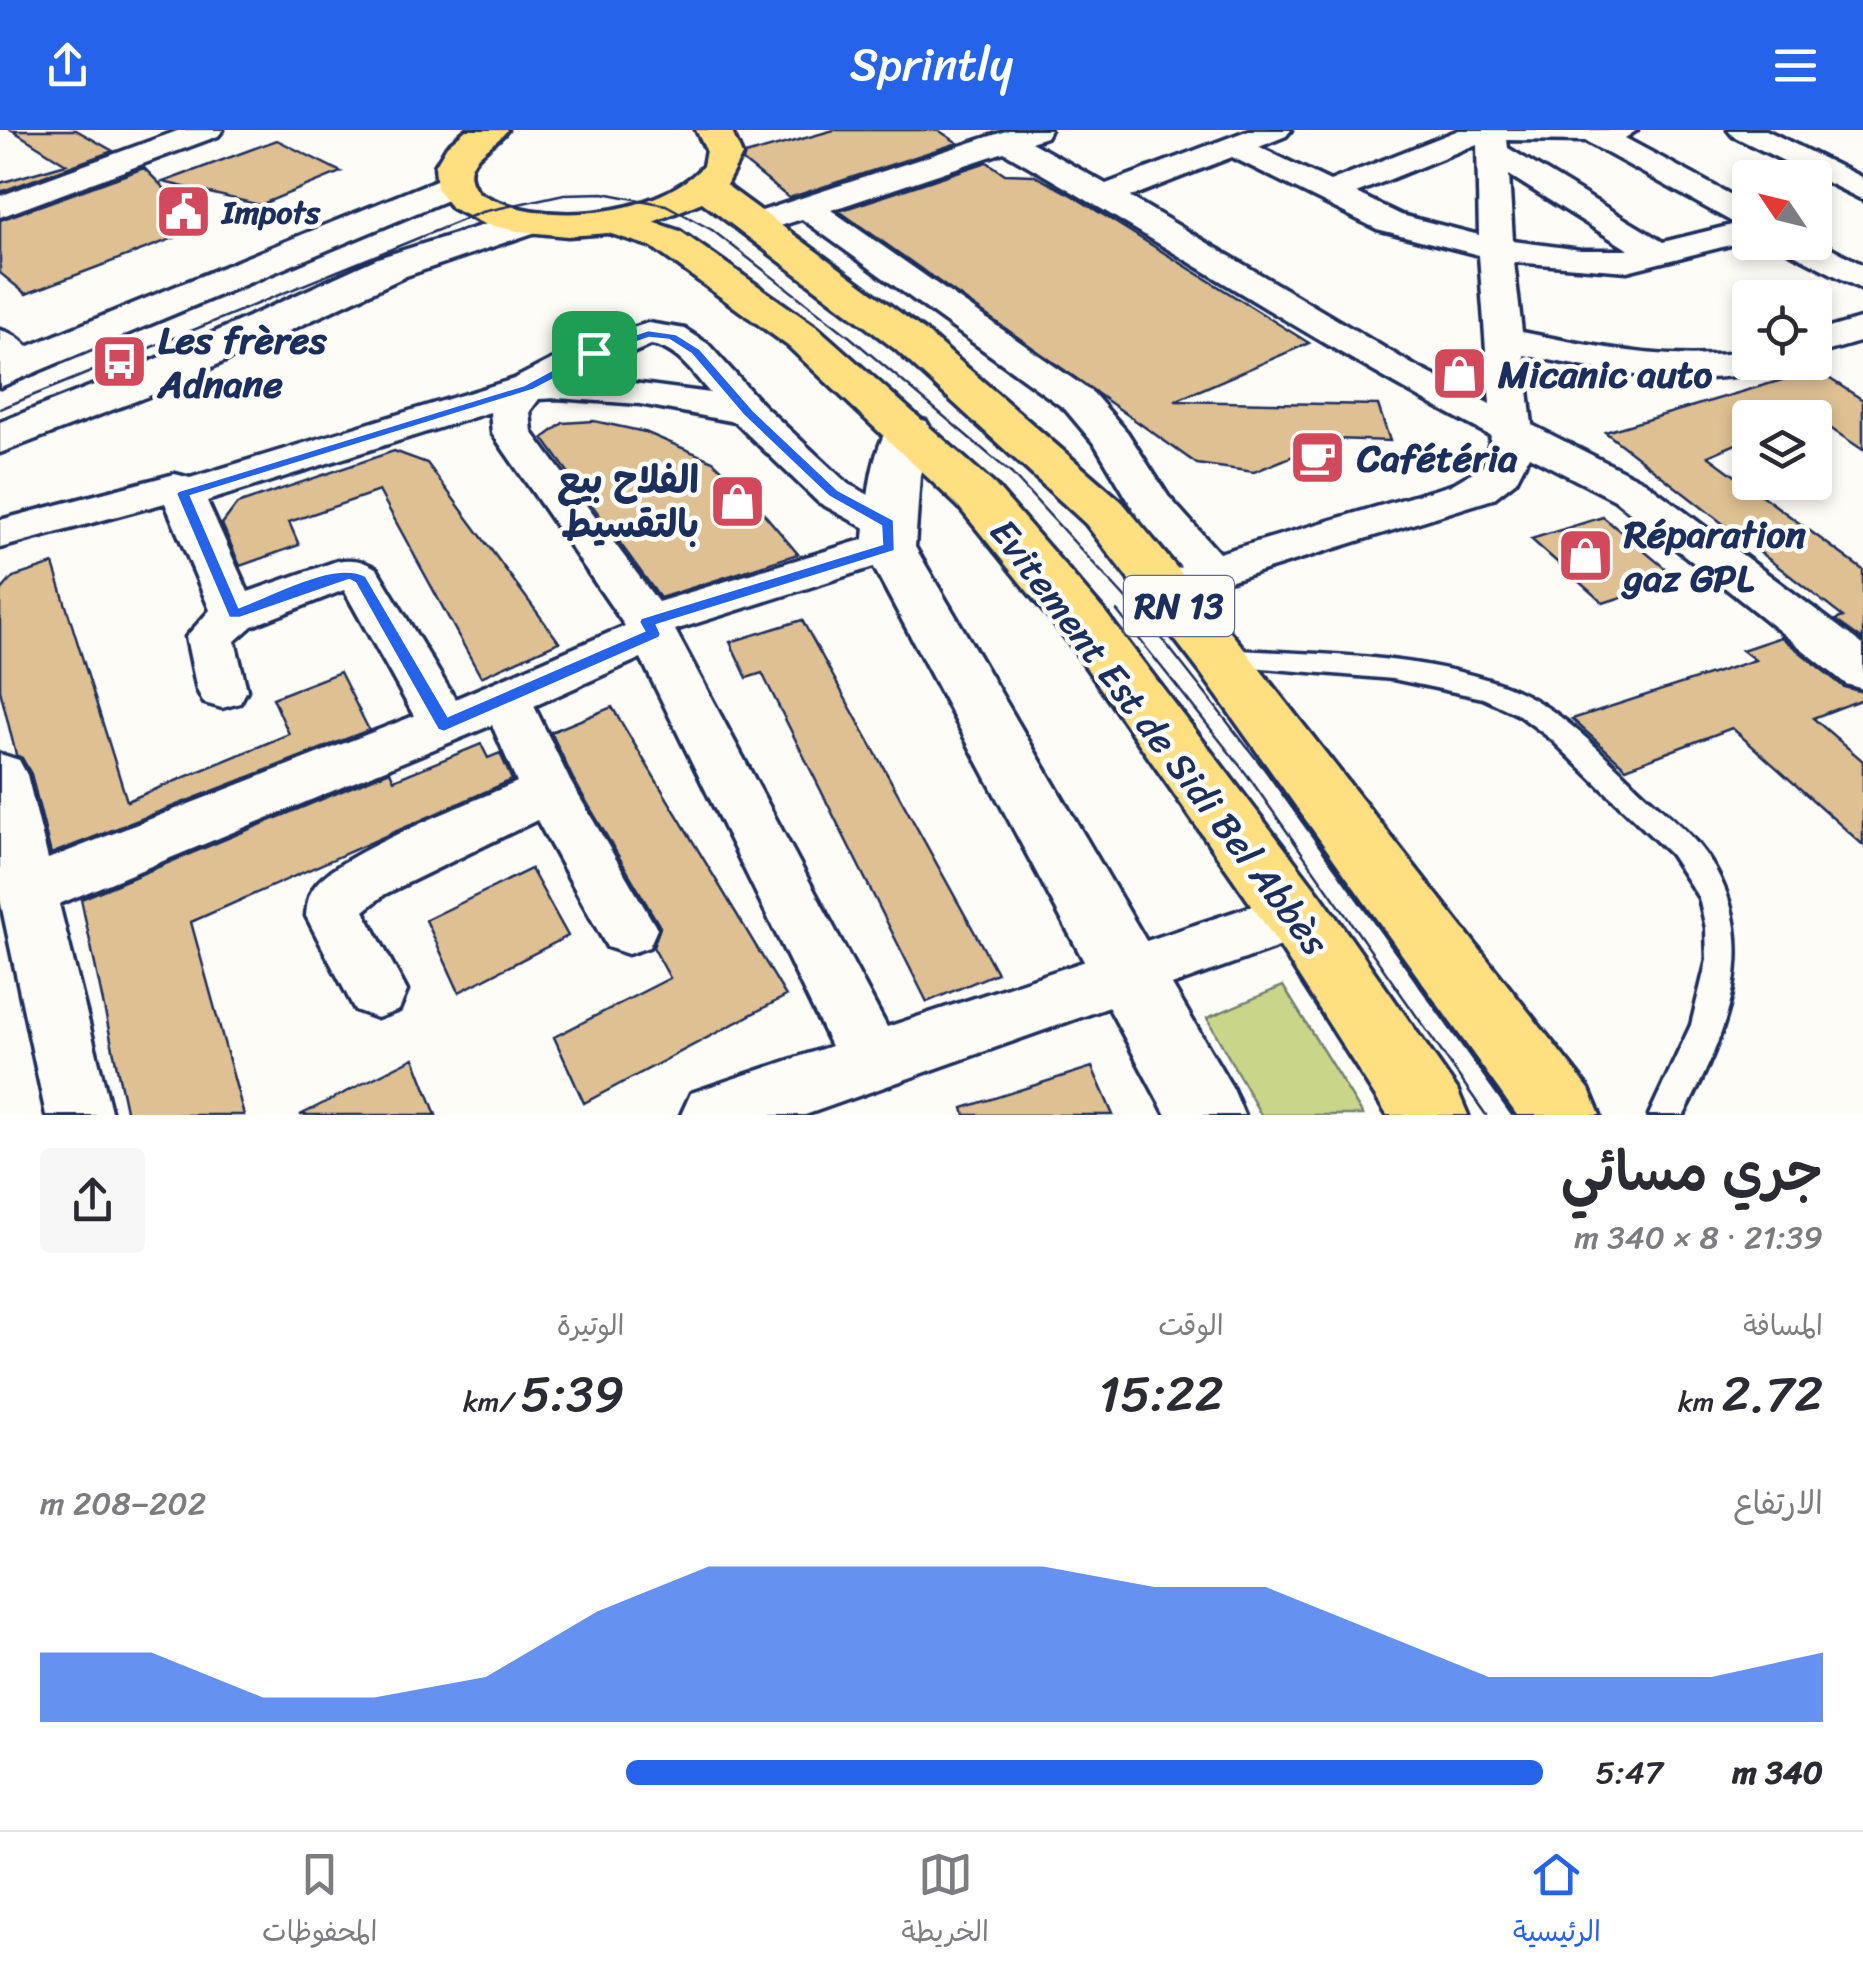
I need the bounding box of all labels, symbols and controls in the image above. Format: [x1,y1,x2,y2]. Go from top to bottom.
text: Sprintly [850,25,1013,105]
icon: share [40,38,95,93]
icon: menu [1768,38,1823,93]
north arrow [1732,160,1832,260]
map controls [1732,160,1832,500]
public building icon: Impots [153,182,213,242]
place label: Impots [220,184,321,241]
button: locate [1732,280,1832,380]
place label: Les frères Adnane [156,307,327,418]
pin [552,311,637,396]
icon: arrive [567,326,622,381]
bus stop icon: Les frères Adnane [89,332,149,392]
place label: Micanic auto [1497,341,1712,408]
shop icon: Micanic auto [1429,344,1489,404]
button: layers [1732,400,1832,500]
place label: Cafétéria [1356,425,1518,492]
cafe icon: Cafétéria [1288,428,1348,488]
place label: الفلاح بيع بالتقسيط [557,447,699,558]
shop icon: الفلاح بيع بالتقسيط [708,472,768,532]
place label: Réparation gaz GPL [1620,501,1807,612]
street label: Evitement Est de Sidi Bel Abbès [971,503,1347,971]
shop icon: Réparation gaz GPL [1555,526,1615,586]
road number: RN 13 [1124,576,1234,636]
text: جري مسائي [1561,1123,1823,1220]
button: share [40,1148,145,1253]
text: 21:39 · 8 × 340 m [1574,1209,1823,1266]
text: الوتيرة [557,1301,624,1350]
text: الوقت [1158,1301,1224,1350]
text: المسافة [1743,1301,1823,1350]
text: 5:39 [521,1350,624,1439]
text: 15:22 [1099,1350,1224,1439]
text: 2.72 [1722,1350,1823,1439]
text: /km [463,1377,521,1426]
text: km [1678,1377,1722,1426]
text: 202–208 m [40,1475,206,1532]
text: الارتفاع [1733,1475,1823,1532]
text: 5:47 [1596,1744,1663,1801]
text: 340 m [1732,1744,1823,1801]
tab: المحفوظات [262,1847,377,1956]
tab: الخريطة [902,1847,989,1956]
tab: الرئيسية [1513,1847,1601,1956]

